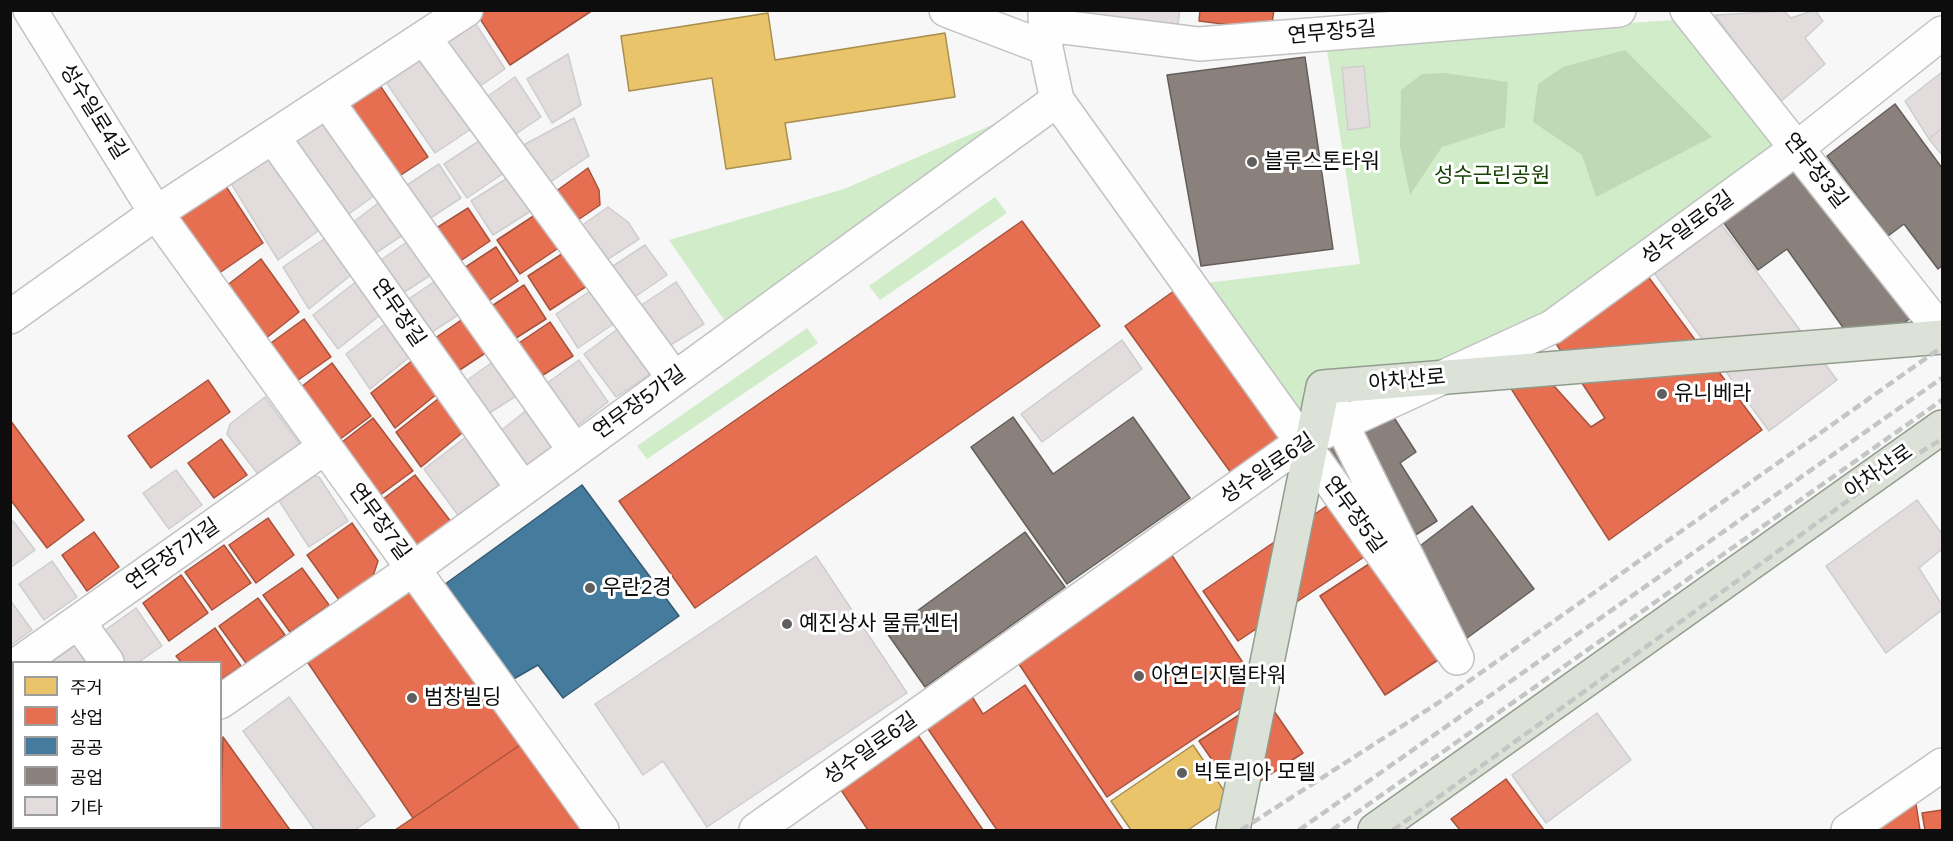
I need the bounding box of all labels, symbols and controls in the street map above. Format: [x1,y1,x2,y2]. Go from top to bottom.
street label: 연무장5길 [1287,17,1377,49]
street label: 성수일로4길 [54,59,132,165]
street label: 연무장3길 [1778,128,1852,214]
place label: 블루스톤타워 [1264,149,1380,175]
marker: 블루스톤타워 [1245,155,1259,169]
park label: 성수근린공원 [1434,163,1550,189]
street label: 성수일로6길 [1637,186,1739,270]
street label: 연무장길 [366,274,430,352]
street label: 연무장5가길 [589,361,691,445]
street label: 아차산로 [1367,365,1447,397]
place label: 유니베라 [1674,381,1751,407]
marker: 유니베라 [1655,387,1669,401]
street label: 성수일로6길 [1216,428,1320,510]
street label: 아차산로 [1840,440,1918,504]
street label: 연무장5길 [1318,472,1390,558]
street label: 연무장7길 [343,479,415,565]
street label: 연무장7가길 [121,514,225,596]
place label: 우란2경 [602,575,672,601]
marker: 우란2경 [583,581,597,595]
place label: 예진상사 물류센터 [799,611,959,637]
marker: 예진상사 물류센터 [780,617,794,631]
legend [12,661,222,829]
place label: 아연디지털타워 [1151,663,1286,689]
marker: 아연디지털타워 [1132,669,1146,683]
text: 주거 [70,678,103,698]
place label: 범창빌딩 [424,685,501,711]
marker: 범창빌딩 [405,691,419,705]
text: 상업 [70,708,103,728]
street label: 성수일로6길 [819,708,923,790]
text: 공공 [70,738,103,758]
place label: 빅토리아 모텔 [1194,760,1316,786]
marker: 빅토리아 모텔 [1175,766,1189,780]
text: 공업 [70,768,103,788]
text: 기타 [70,798,103,818]

